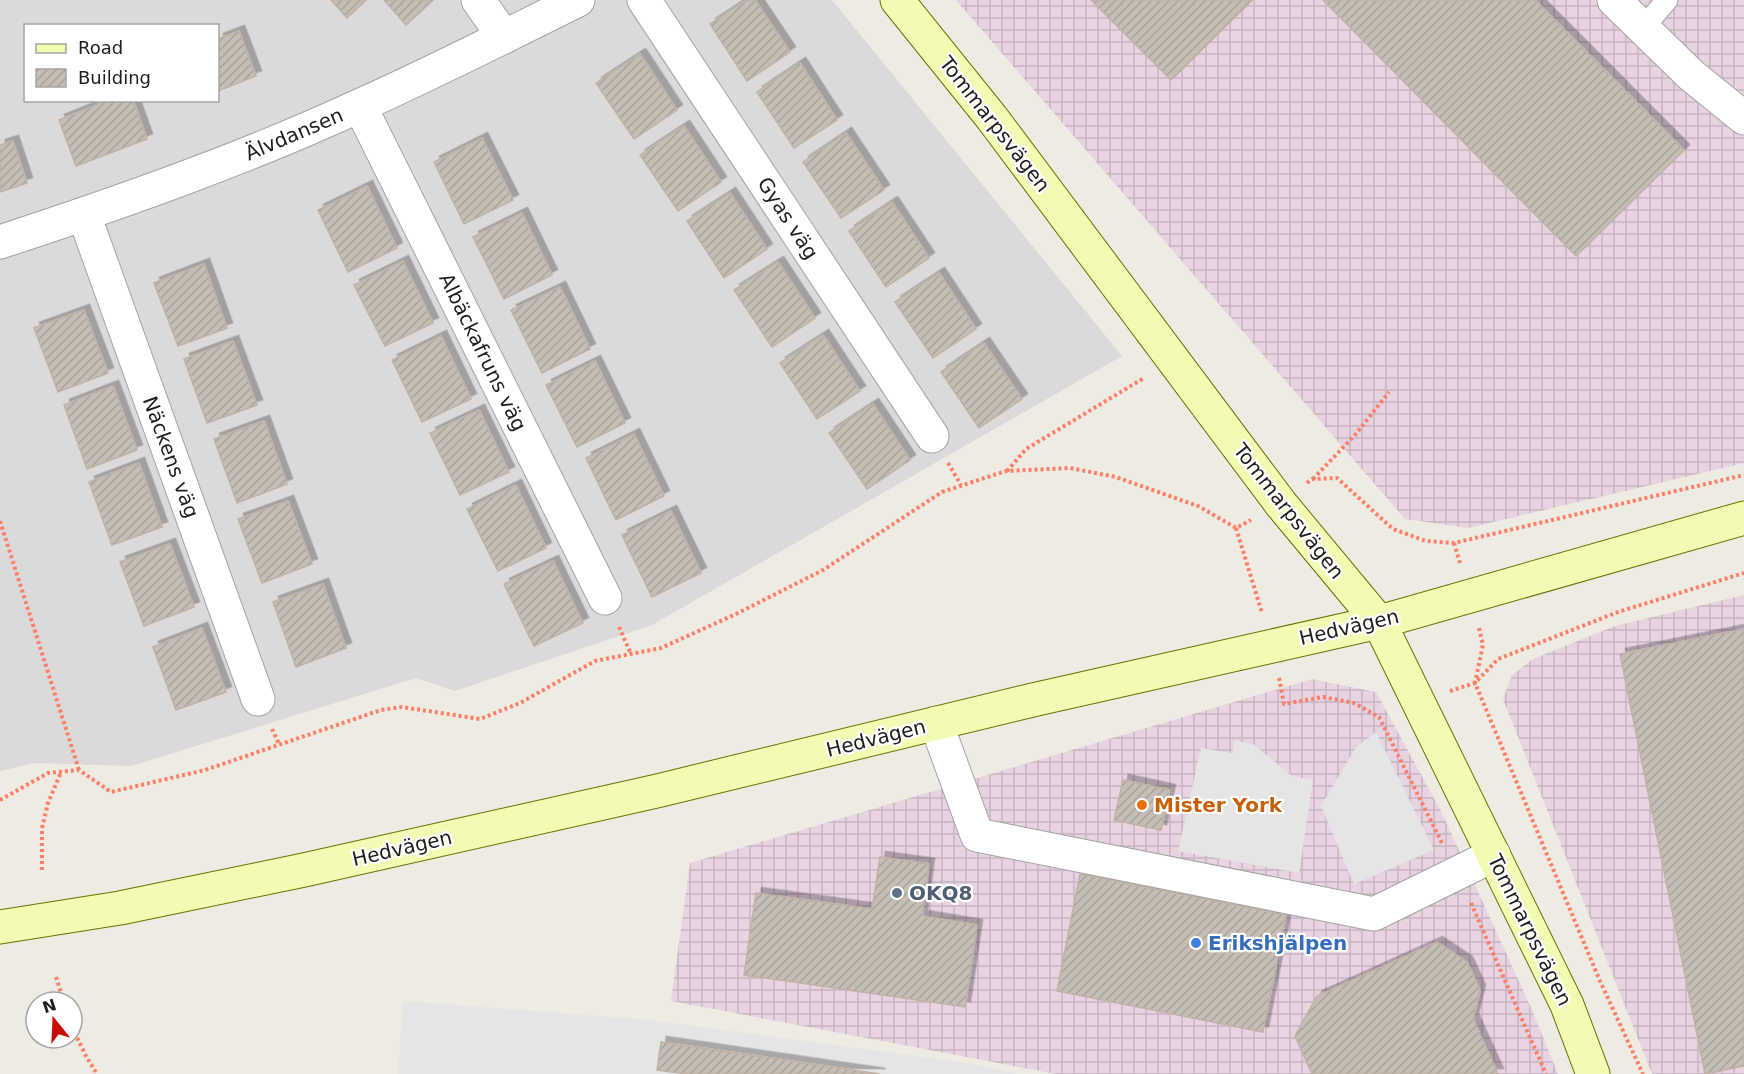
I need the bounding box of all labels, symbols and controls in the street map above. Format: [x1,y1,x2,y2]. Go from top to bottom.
legend [24,24,219,102]
text: Road [78,37,123,58]
street label: Tommarpsvägen [934,51,1055,197]
text: Building [78,67,151,88]
street label: Älvdansen [241,103,347,165]
street label: Gyas väg [753,172,823,264]
street label: Albäckafruns väg [434,269,532,435]
street label: Näckens väg [138,393,204,521]
street label: Tommarpsvägen [1228,438,1349,584]
street label: Hedvägen [1297,604,1401,650]
street label: Hedvägen [824,714,928,762]
place label: Mister York [1154,793,1283,817]
marker: Mister York [1135,798,1149,812]
street label: Hedvägen [350,825,454,871]
street label: Tommarpsvägen [1483,850,1577,1010]
place label: OKQ8 [909,881,972,905]
marker: OKQ8 [890,886,904,900]
place label: Erikshjälpen [1208,931,1347,955]
marker: Erikshjälpen [1189,936,1203,950]
north arrow [24,990,84,1050]
text: N [40,995,59,1017]

